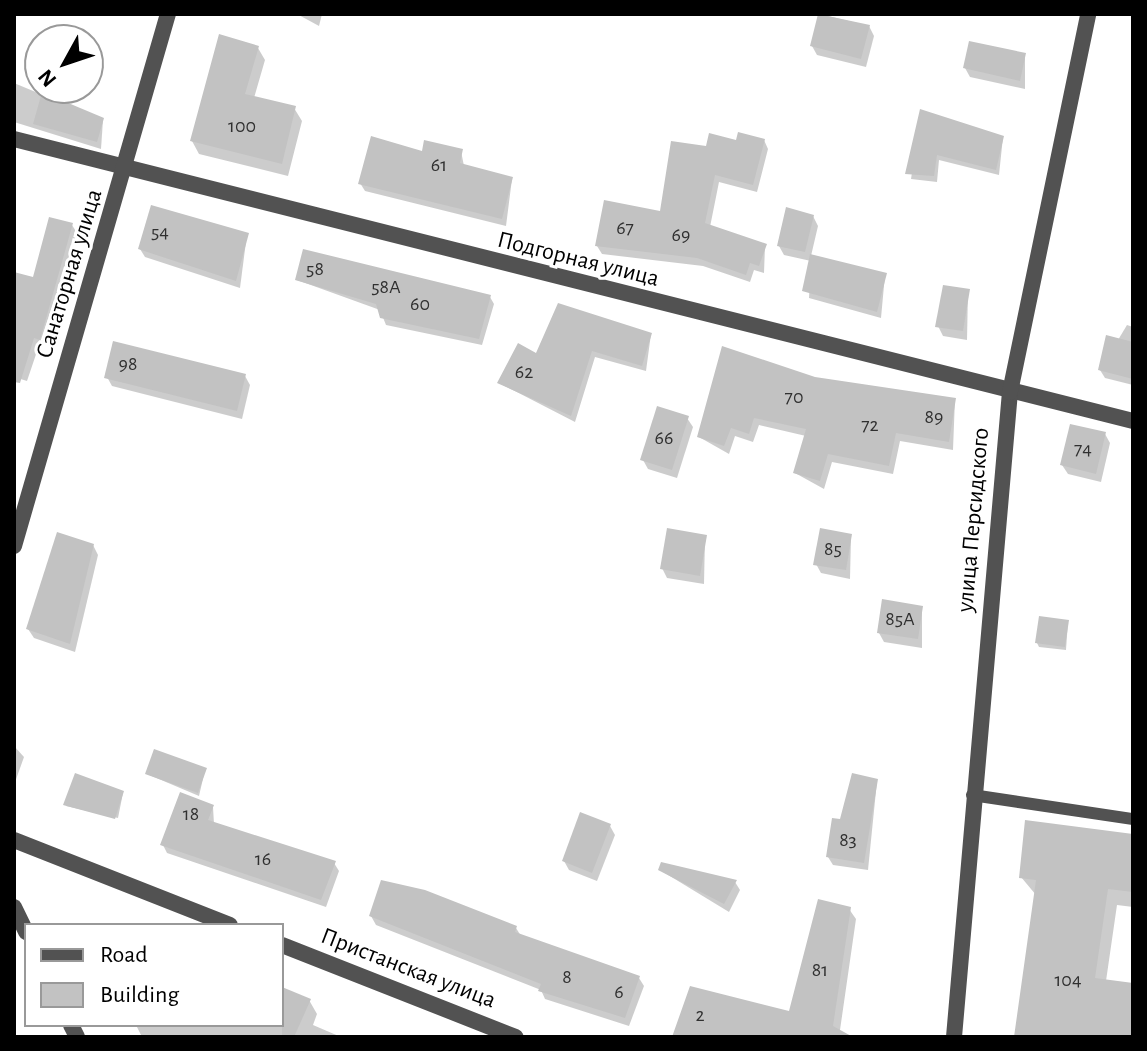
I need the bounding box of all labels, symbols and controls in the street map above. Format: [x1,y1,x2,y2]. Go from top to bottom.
north arrow [24,24,104,104]
text: N [34,65,60,91]
house number: 100 [228,114,256,138]
house number: 61 [431,153,447,177]
street label: Санаторная улица [31,186,109,362]
house number: 67 [616,216,634,240]
house number: 54 [151,220,169,244]
house number: 69 [672,223,690,247]
street label: Подгорная улица [494,226,662,294]
house number: 58 [306,257,324,281]
house number: 58А [371,275,401,299]
house number: 60 [410,292,430,316]
house number: 98 [119,352,137,376]
house number: 62 [515,360,533,384]
house number: 70 [785,385,803,409]
house number: 89 [925,405,943,429]
house number: 72 [861,413,879,437]
house number: 66 [655,426,673,450]
street label: улица Персидского [952,427,996,613]
house number: 74 [1074,437,1092,461]
house number: 85 [824,537,842,561]
house number: 85А [885,607,915,631]
house number: 18 [183,802,199,826]
house number: 83 [839,828,857,852]
house number: 16 [255,847,271,871]
street label: Пристанская улица [316,922,500,1016]
legend [24,923,284,1027]
text: Road [100,943,148,967]
house number: 81 [812,958,828,982]
house number: 8 [562,965,572,989]
house number: 104 [1054,968,1082,992]
house number: 6 [614,980,624,1004]
text: Building [100,983,179,1007]
house number: 2 [695,1003,705,1027]

